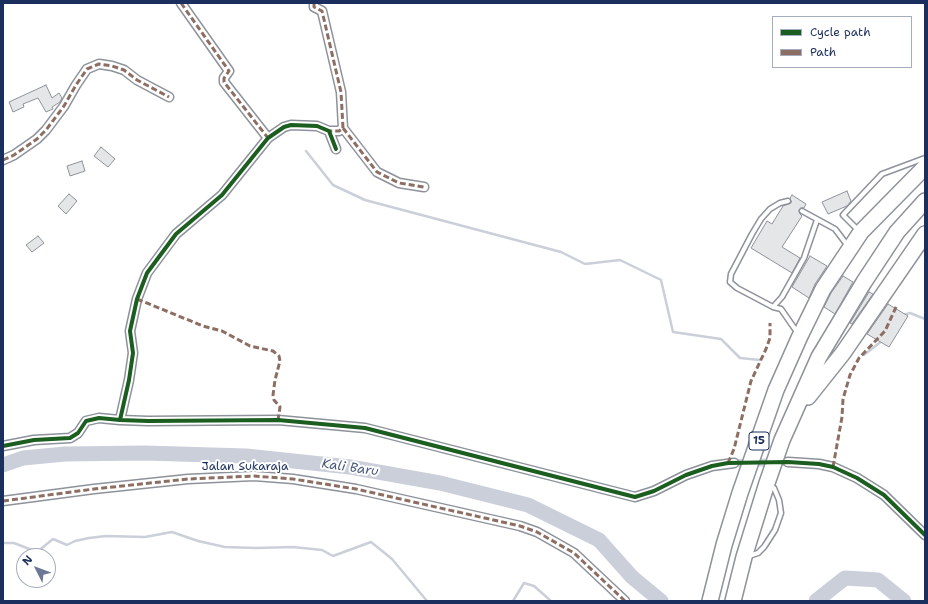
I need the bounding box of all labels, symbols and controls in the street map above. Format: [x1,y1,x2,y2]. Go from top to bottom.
legend [772,16,912,68]
text: Cycle path [810,24,871,40]
text: Path [810,44,836,60]
road number: 15 [749,432,769,450]
water label: Kali Baru [321,456,379,480]
street label: Jalan Sukaraja [202,460,288,474]
north arrow [16,548,56,588]
text: N [19,552,36,569]

